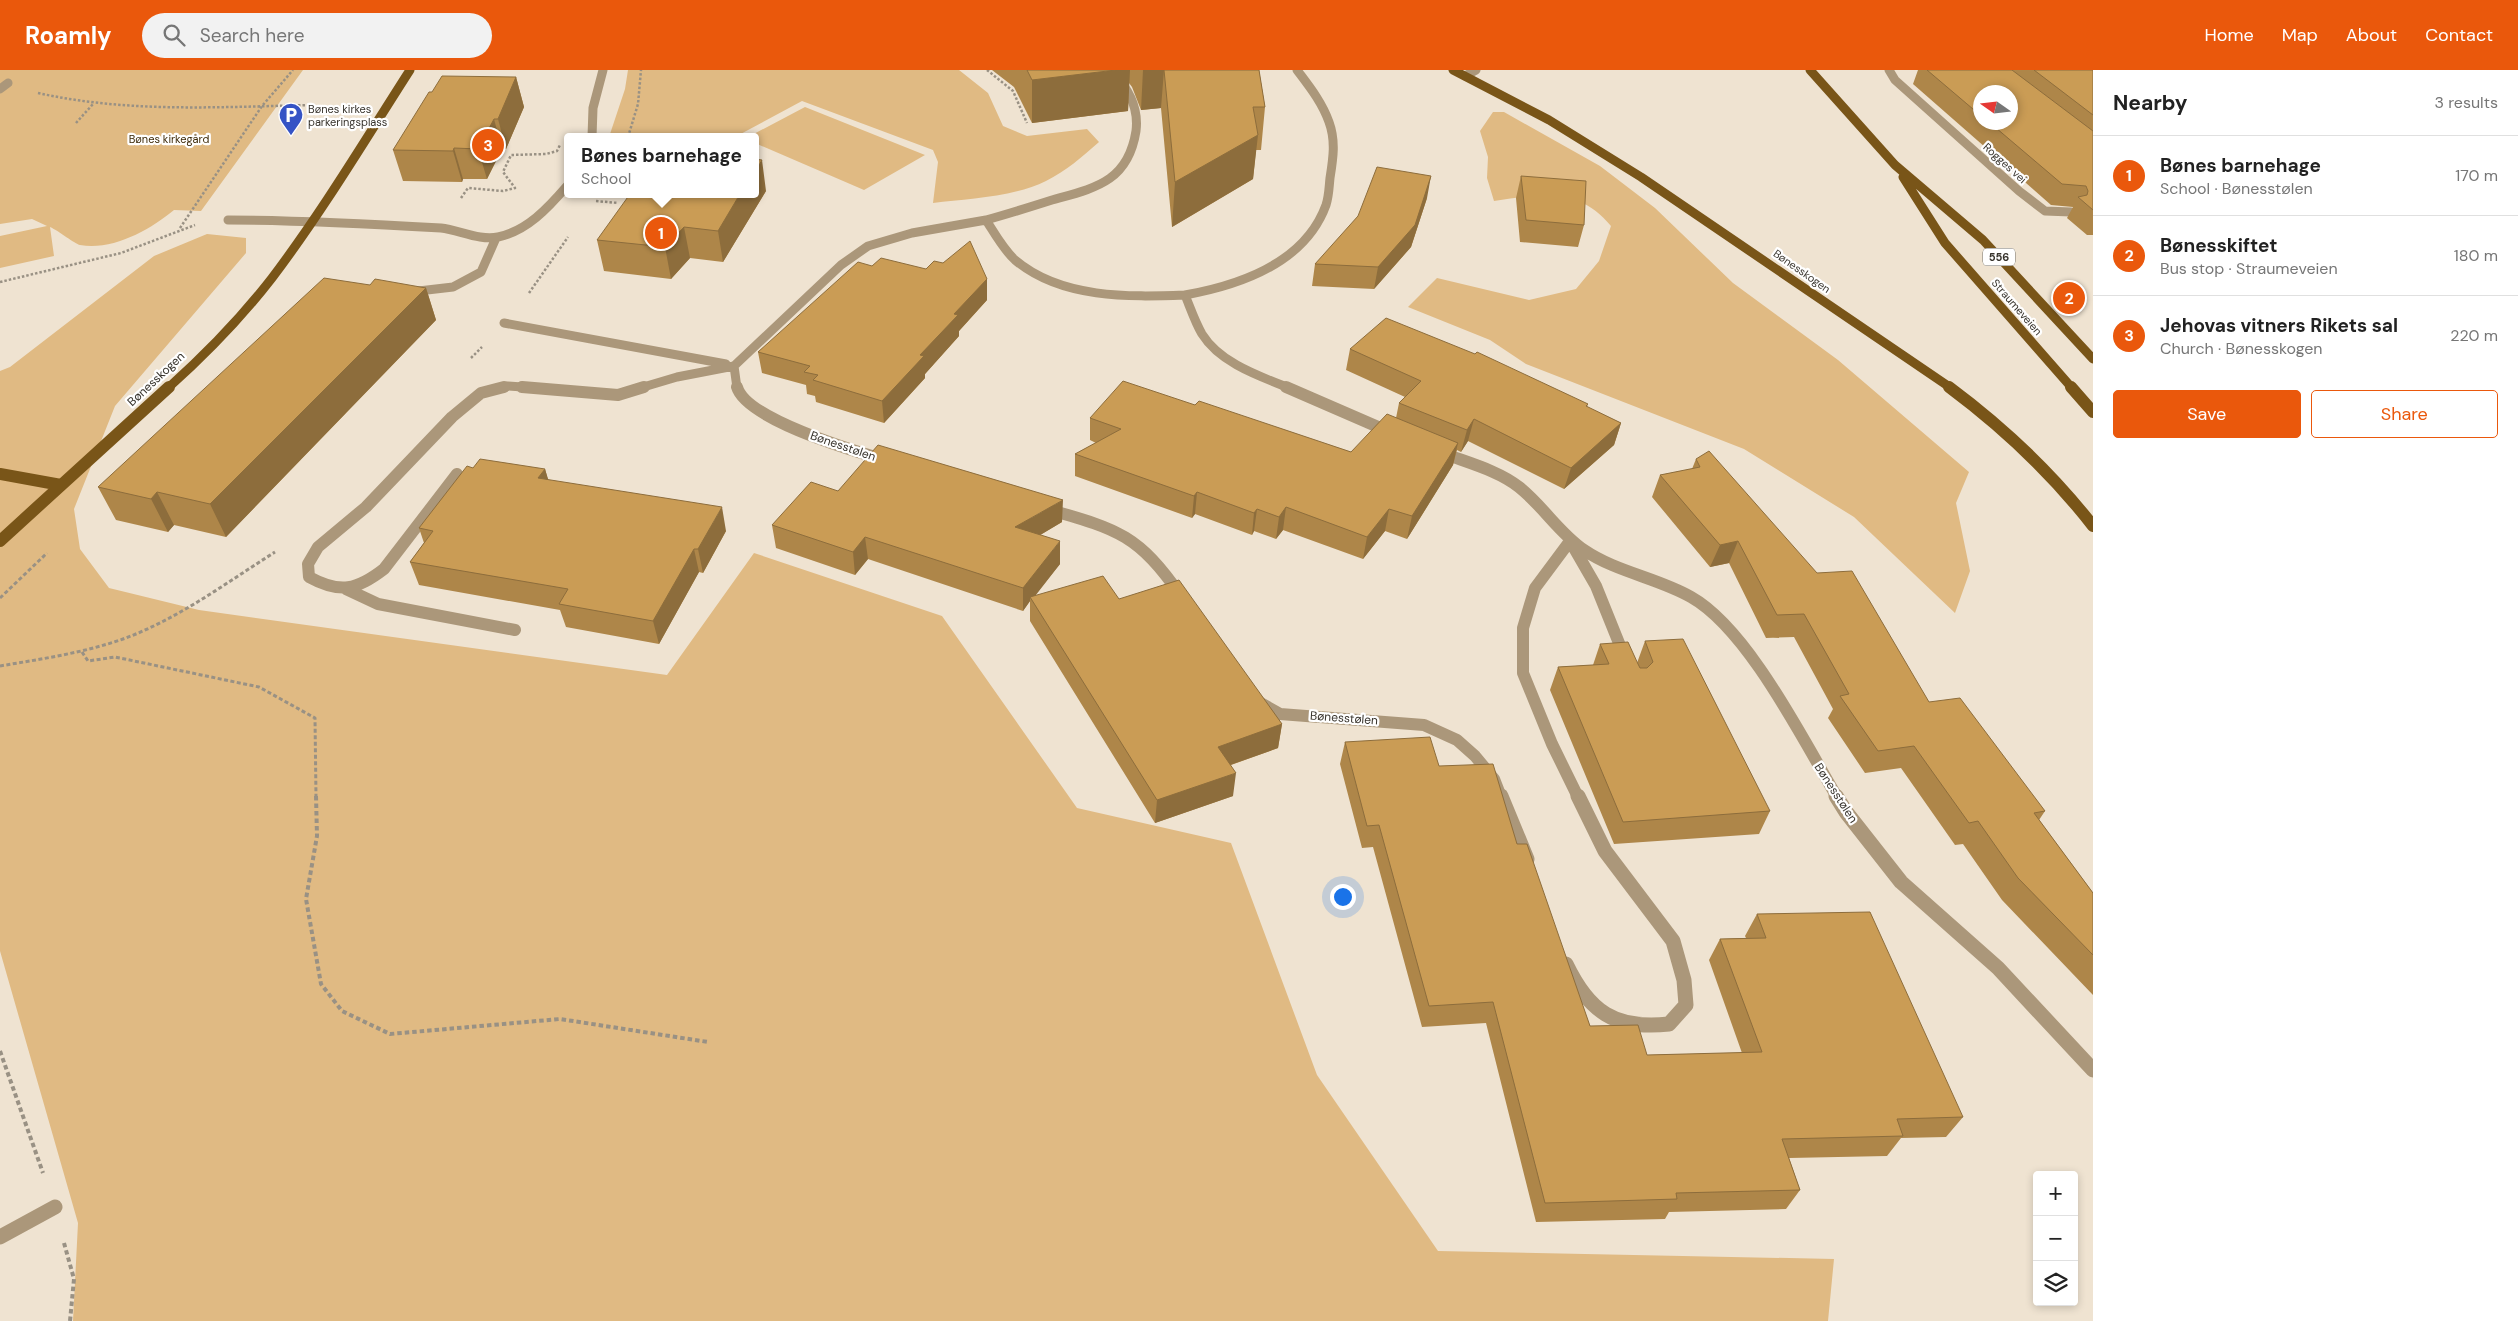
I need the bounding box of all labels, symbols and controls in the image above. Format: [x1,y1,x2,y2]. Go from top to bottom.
search box [142,13,492,58]
text: Roamly [25,20,112,51]
icon: search [160,21,188,49]
text: Search here [200,23,304,48]
text: Home [2204,23,2254,47]
text: Map [2282,23,2318,47]
text: About [2346,23,2397,47]
text: Contact [2425,23,2493,47]
north arrow [1973,85,2018,130]
text: Nearby [2113,89,2187,117]
text: 3 results [2435,92,2498,113]
parking icon: Bønes kirkes parkeringsplass [278,102,304,136]
place label: Bønes kirkes parkeringsplass [308,102,387,129]
pin: 3 [472,126,504,164]
park label: Bønes kirkegård [129,132,209,146]
popup [564,133,759,198]
street label: Rogges vei [1980,140,2030,186]
text: Bønes barnehage [581,143,742,168]
text: Bønes barnehage [2160,153,2321,178]
text: 1 [2126,165,2132,186]
text: 170 m [2455,165,2498,186]
text: School [581,168,631,189]
text: School · Bønesstølen [2160,178,2313,199]
pin: 1 [645,214,677,252]
text: Bønesskiftet [2160,233,2278,258]
text: 2 [2124,245,2134,266]
text: 180 m [2454,245,2498,266]
street label: Bønesskogen [1771,246,1833,296]
road number: 556 [1983,248,2015,266]
text: Bus stop · Straumeveien [2160,258,2338,279]
street label: Straumeveien [1989,276,2045,338]
pin: 2 [2053,279,2085,317]
text: Jehovas vitners Rikets sal [2160,313,2398,338]
text: 3 [2124,325,2134,346]
text: 220 m [2450,325,2498,346]
text: Church · Bønesskogen [2160,338,2323,359]
street label: Bønesskogen [124,348,188,410]
button: Save [2113,390,2301,438]
button: Share [2311,390,2498,438]
street label: Bønesstølen [808,427,878,465]
street label: Bønesstølen [1309,708,1379,728]
street label: Bønesstølen [1811,760,1861,826]
your location [1330,884,1356,910]
map controls [2033,1171,2078,1306]
button: + [2033,1171,2078,1216]
button: − [2033,1216,2078,1261]
button: layers [2033,1261,2078,1306]

